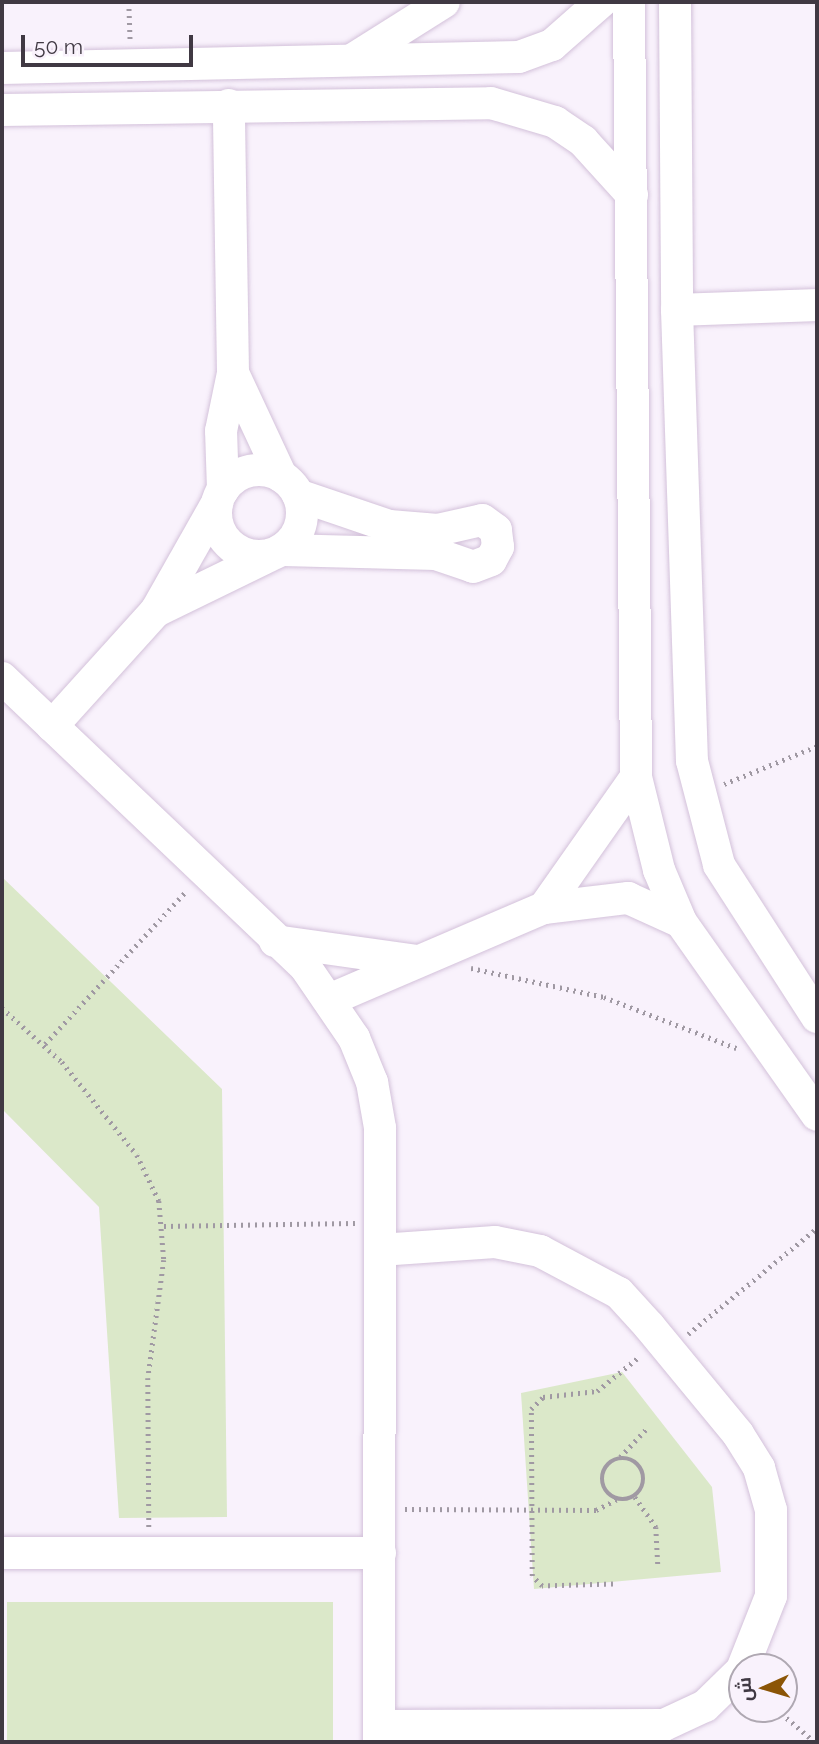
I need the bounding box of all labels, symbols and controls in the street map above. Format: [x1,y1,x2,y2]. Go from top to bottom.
scale bar [24,21,196,65]
text: 50 m [34,34,83,59]
north arrow [728,1653,798,1723]
text: ش [732,1676,756,1702]

